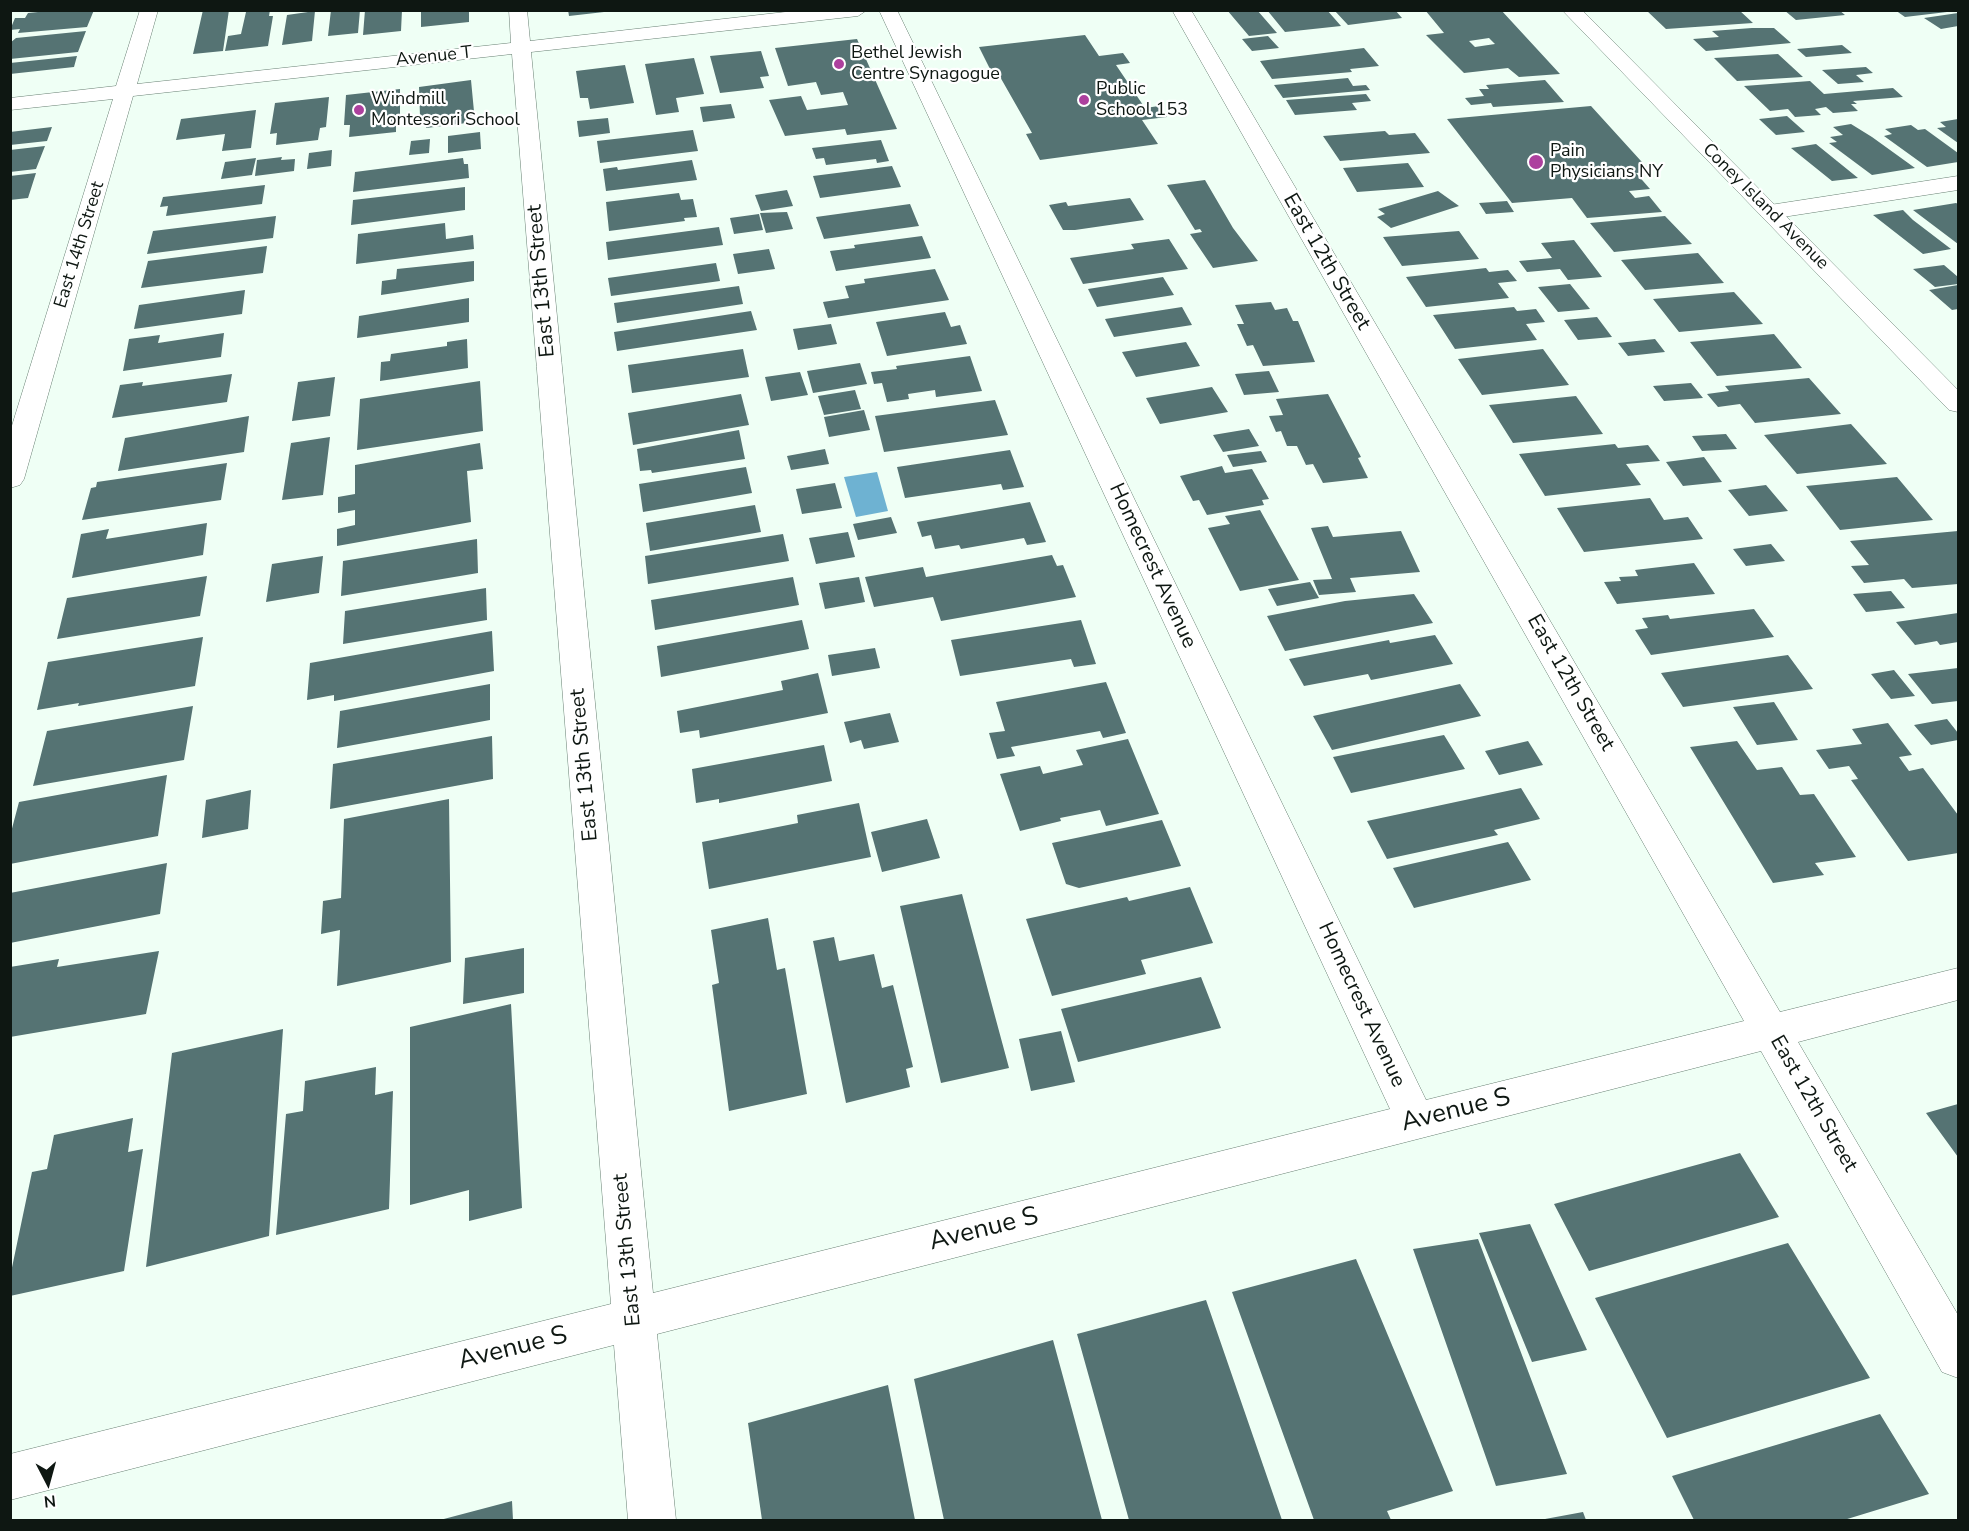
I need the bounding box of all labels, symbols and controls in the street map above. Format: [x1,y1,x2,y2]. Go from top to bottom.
street label: Avenue T [395,42,473,72]
place label: Bethel Jewish Centre Synagogue [851,43,1000,86]
marker: Bethel Jewish Centre Synagogue [832,57,846,71]
place label: Public School 153 [1096,79,1188,122]
place label: Windmill Montessori School [371,89,520,132]
marker: Public School 153 [1077,93,1091,107]
marker: Windmill Montessori School [352,103,366,117]
street label: Coney Island Avenue [1697,139,1833,275]
place label: Pain Physicians NY [1550,141,1663,184]
marker: Pain Physicians NY [1527,153,1545,171]
street label: East 14th Street [50,179,110,311]
street label: East 12th Street [1277,189,1375,335]
street label: East 13th Street [523,204,561,358]
street label: Homecrest Avenue [1103,479,1201,653]
street label: East 12th Street [1521,610,1619,756]
street label: East 13th Street [566,688,604,842]
street label: Homecrest Avenue [1312,918,1410,1092]
street label: East 12th Street [1764,1031,1862,1177]
street label: Avenue S [1398,1082,1514,1140]
street label: East 13th Street [609,1173,647,1327]
street label: Avenue S [926,1201,1042,1259]
street label: Avenue S [455,1320,571,1378]
north arrow [18,1453,78,1513]
text: N [43,1489,57,1512]

